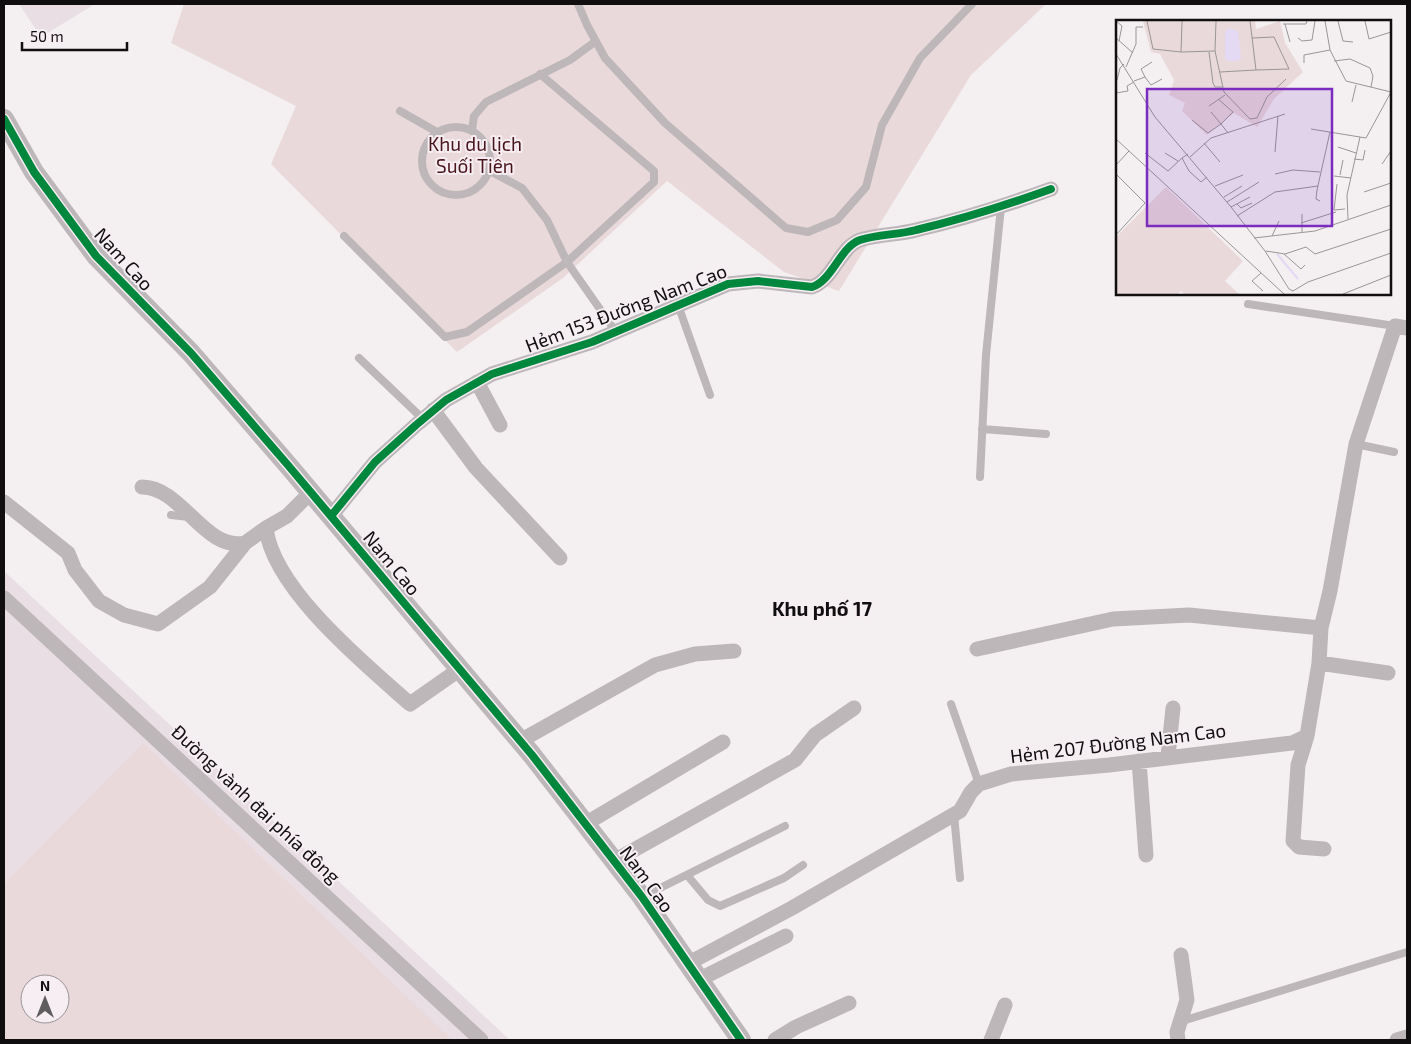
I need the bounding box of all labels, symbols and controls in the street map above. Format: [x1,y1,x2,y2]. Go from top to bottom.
scale bar [22,20,128,52]
inset map [1116,20,1391,295]
text: 50 m [30,27,64,45]
park label: Khu du lịch Suối Tiên [428,132,522,177]
street label: Nam Cao [90,222,159,295]
street label: Hẻm 153 Đường Nam Cao [522,258,730,357]
street label: Nam Cao [359,526,426,599]
district label: Khu phố 17 [772,596,873,620]
street label: Hẻm 207 Đường Nam Cao [1009,718,1227,767]
street label: Đường vành đai phía đông [167,719,346,888]
street label: Nam Cao [616,841,679,917]
north arrow [20,974,70,1024]
text: N [40,977,50,994]

